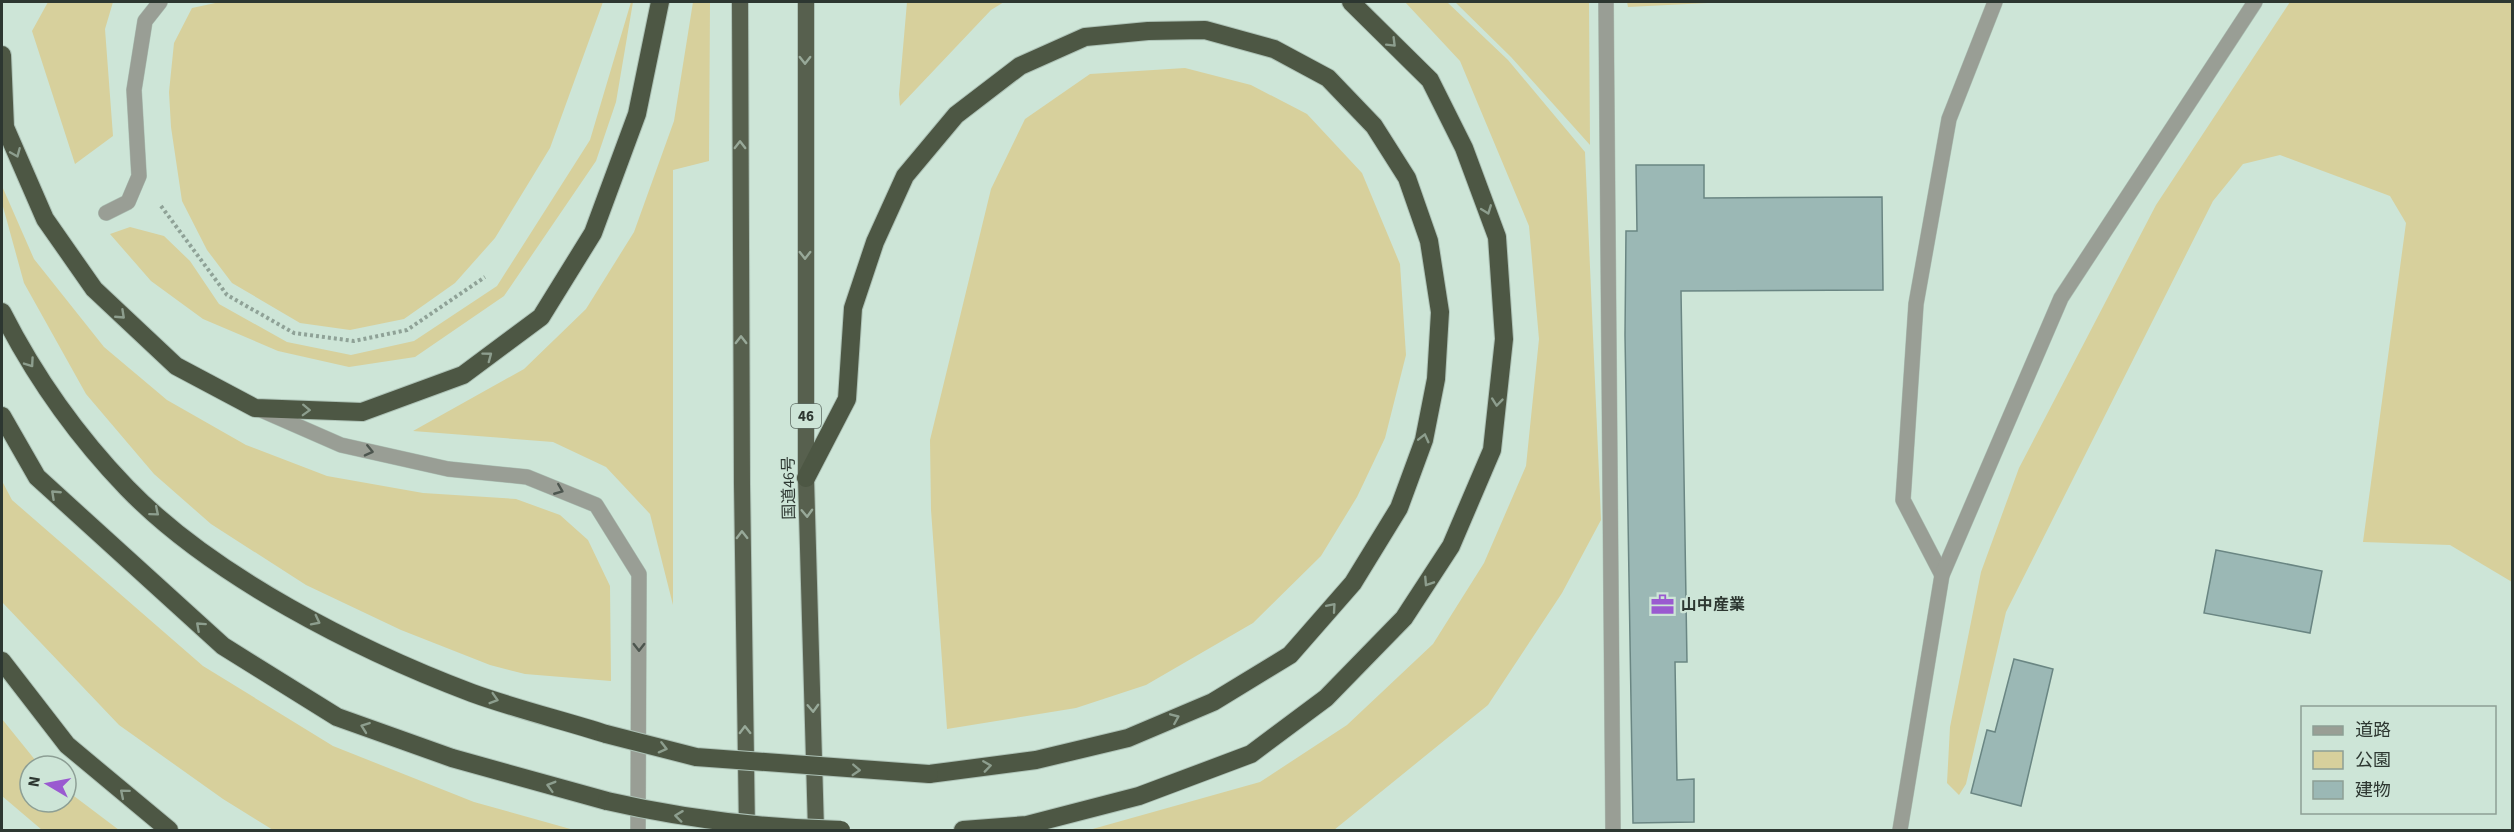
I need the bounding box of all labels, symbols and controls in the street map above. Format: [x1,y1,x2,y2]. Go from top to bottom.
one-way arrow [1385,35,1396,46]
one-way arrow [799,55,811,64]
one-way arrow [734,141,746,150]
one-way arrow [9,146,21,157]
one-way arrow [1480,204,1492,215]
one-way arrow [799,250,811,259]
one-way arrow [113,307,124,318]
one-way arrow [735,336,747,345]
one-way arrow [482,353,493,364]
one-way arrow [23,356,34,367]
one-way arrow [1491,398,1504,407]
one-way arrow [302,403,311,416]
road number: 46 [791,404,821,428]
one-way arrow [1417,433,1430,443]
one-way arrow [363,444,373,457]
street label: 国道46号 [777,456,801,520]
one-way arrow [552,483,563,495]
one-way arrow [52,491,63,502]
one-way arrow [148,505,159,516]
one-way arrow [801,508,814,517]
one-way arrow [736,531,749,540]
one-way arrow [1423,576,1435,586]
office icon: 山中産業 [1650,592,1676,618]
place label: 山中産業 [1681,594,1745,616]
one-way arrow [1325,603,1336,614]
one-way arrow [310,613,321,625]
one-way arrow [196,622,207,633]
one-way arrow [633,642,645,651]
one-way arrow [488,692,499,704]
one-way arrow [806,703,819,712]
legend [2301,706,2496,814]
one-way arrow [1168,713,1179,725]
text: 道路 [2355,718,2391,743]
one-way arrow [360,721,371,734]
one-way arrow [739,726,752,735]
one-way arrow [658,741,668,754]
text: 公園 [2355,748,2391,773]
north arrow [18,754,78,814]
one-way arrow [982,761,992,773]
one-way arrow [852,763,861,776]
text: N [22,774,46,789]
text: 建物 [2355,778,2391,803]
one-way arrow [546,780,556,793]
one-way arrow [120,790,131,801]
one-way arrow [674,811,683,823]

